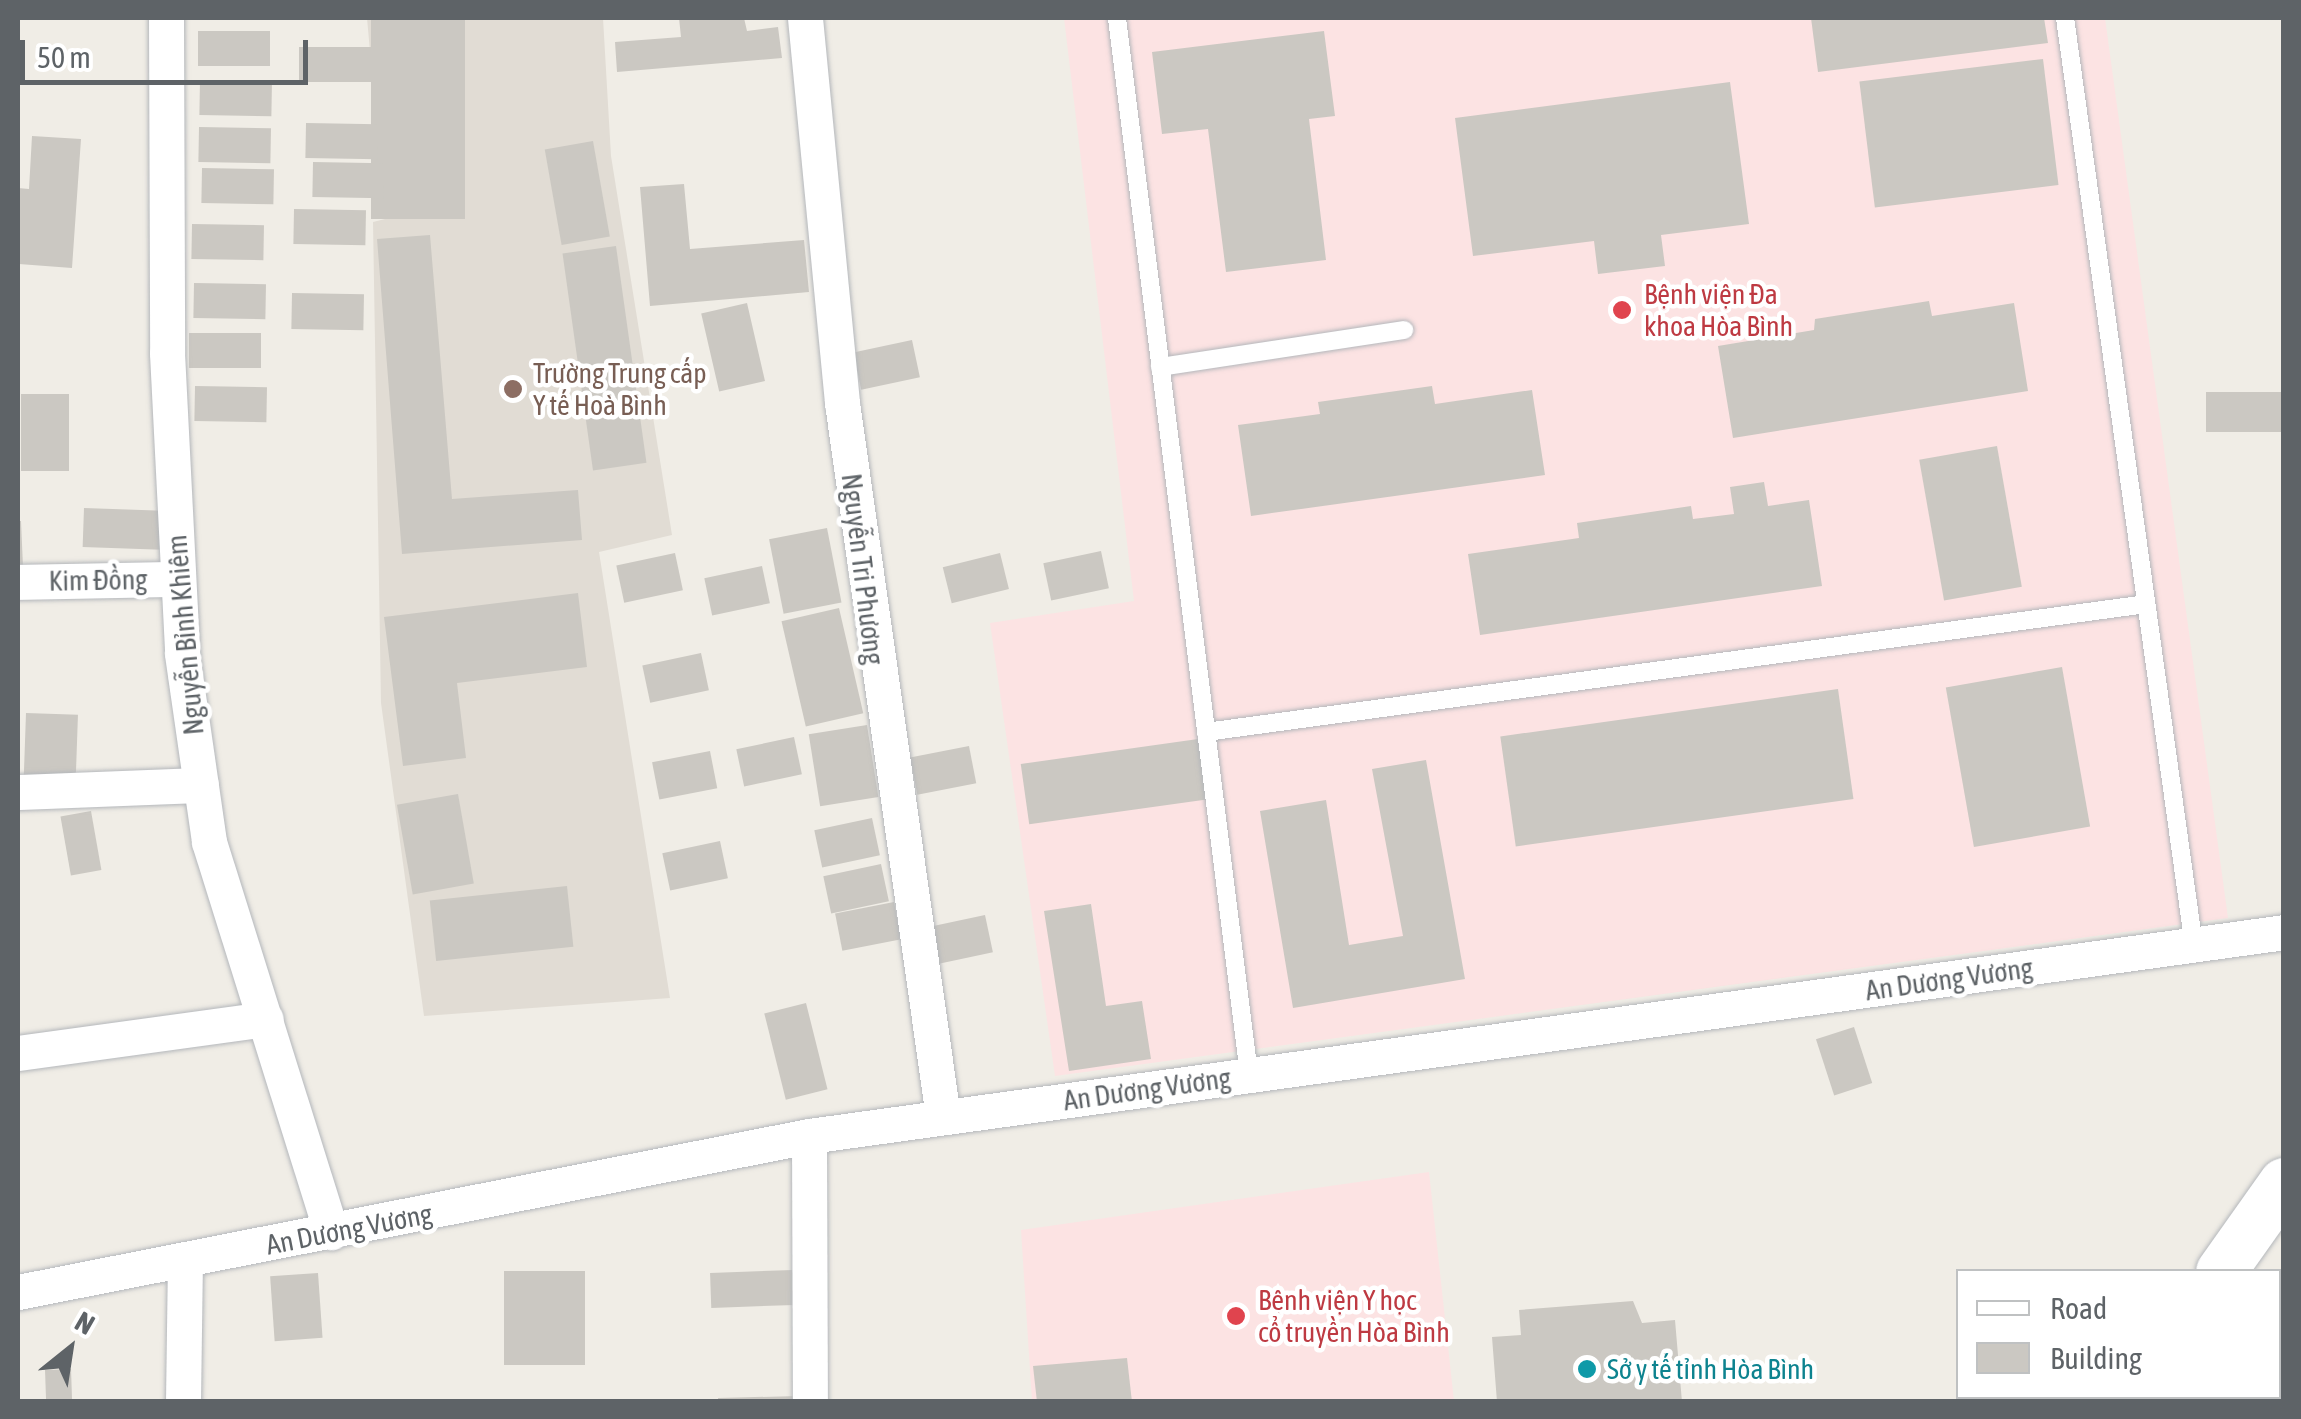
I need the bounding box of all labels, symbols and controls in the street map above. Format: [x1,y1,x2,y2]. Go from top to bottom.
scale bar [25,20,312,82]
text: 50 m [37,40,91,74]
place label: Bệnh viện Đa khoa Hòa Bình [1644,277,1793,343]
marker: Bệnh viện Đa khoa Hòa Bình [1609,297,1635,323]
place label: Trường Trung cấp Y tế Hoà Bình [533,356,707,422]
marker: Trường Trung cấp Y tế Hoà Bình [502,378,524,400]
street label: Nguyễn Tri Phương [835,472,891,666]
street label: Nguyễn Bỉnh Khiêm [160,534,210,736]
street label: Kim Đồng [48,562,148,598]
street label: An Dương Vương [1863,951,2035,1007]
street label: An Dương Vương [1061,1061,1233,1117]
street label: An Dương Vương [263,1196,435,1262]
legend [1956,1269,2281,1399]
place label: Bệnh viện Y học cổ truyền Hòa Bình [1258,1283,1450,1349]
text: Road [2050,1291,2107,1325]
north arrow [20,1299,120,1399]
marker: Bệnh viện Y học cổ truyền Hòa Bình [1223,1303,1249,1329]
text: N [70,1305,100,1341]
text: Building [2050,1341,2142,1375]
place label: Sở y tế tỉnh Hòa Bình [1607,1352,1814,1386]
marker: Sở y tế tỉnh Hòa Bình [1576,1358,1598,1380]

